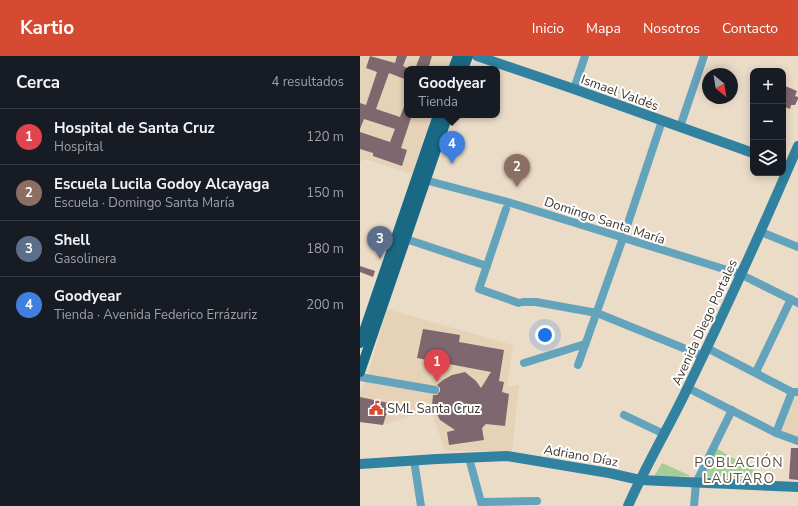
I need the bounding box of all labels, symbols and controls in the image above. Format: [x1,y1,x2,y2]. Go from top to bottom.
text: Kartio [20,15,74,41]
text: Inicio [532,19,564,38]
text: Mapa [586,19,621,38]
text: Nosotros [643,19,700,38]
text: Contacto [722,19,778,38]
popup [404,66,500,118]
north arrow [702,68,738,104]
map controls [750,68,786,176]
button: + [750,68,786,104]
text: Cerca [16,71,60,94]
street label: Ismael Valdés [578,71,661,115]
text: 4 resultados [272,73,344,91]
text: Goodyear [418,73,486,93]
text: Tienda [418,93,458,111]
button: − [750,104,786,140]
text: Hospital de Santa Cruz [54,118,215,138]
text: 1 [25,128,33,146]
text: 120 m [306,128,344,146]
pin: 4 [439,131,465,164]
text: Hospital [54,138,103,156]
button: layers [750,140,786,176]
pin: 2 [504,154,530,187]
text: Escuela Lucila Godoy Alcayaga [54,174,269,194]
text: 2 [25,184,33,202]
text: 150 m [306,184,344,202]
street label: Domingo Santa María [542,193,667,249]
text: Escuela · Domingo Santa María [54,194,235,212]
pin: 3 [367,226,393,259]
text: Shell [54,230,90,250]
text: 3 [25,240,33,258]
text: 180 m [306,240,344,258]
text: Gasolinera [54,250,116,268]
street label: Avenida Diego Portales [668,256,742,388]
text: Goodyear [54,286,121,306]
text: 4 [25,296,33,314]
text: 200 m [306,296,344,314]
text: Tienda · Avenida Federico Errázuriz [54,306,257,324]
your location [535,325,555,345]
pin: 1 [424,349,450,382]
public building icon: SML Santa Cruz [368,400,384,416]
place label: SML Santa Cruz [387,400,480,418]
street label: Adriano Díaz [542,441,619,471]
district label: POBLACIÓN LAUTARO [694,453,784,488]

